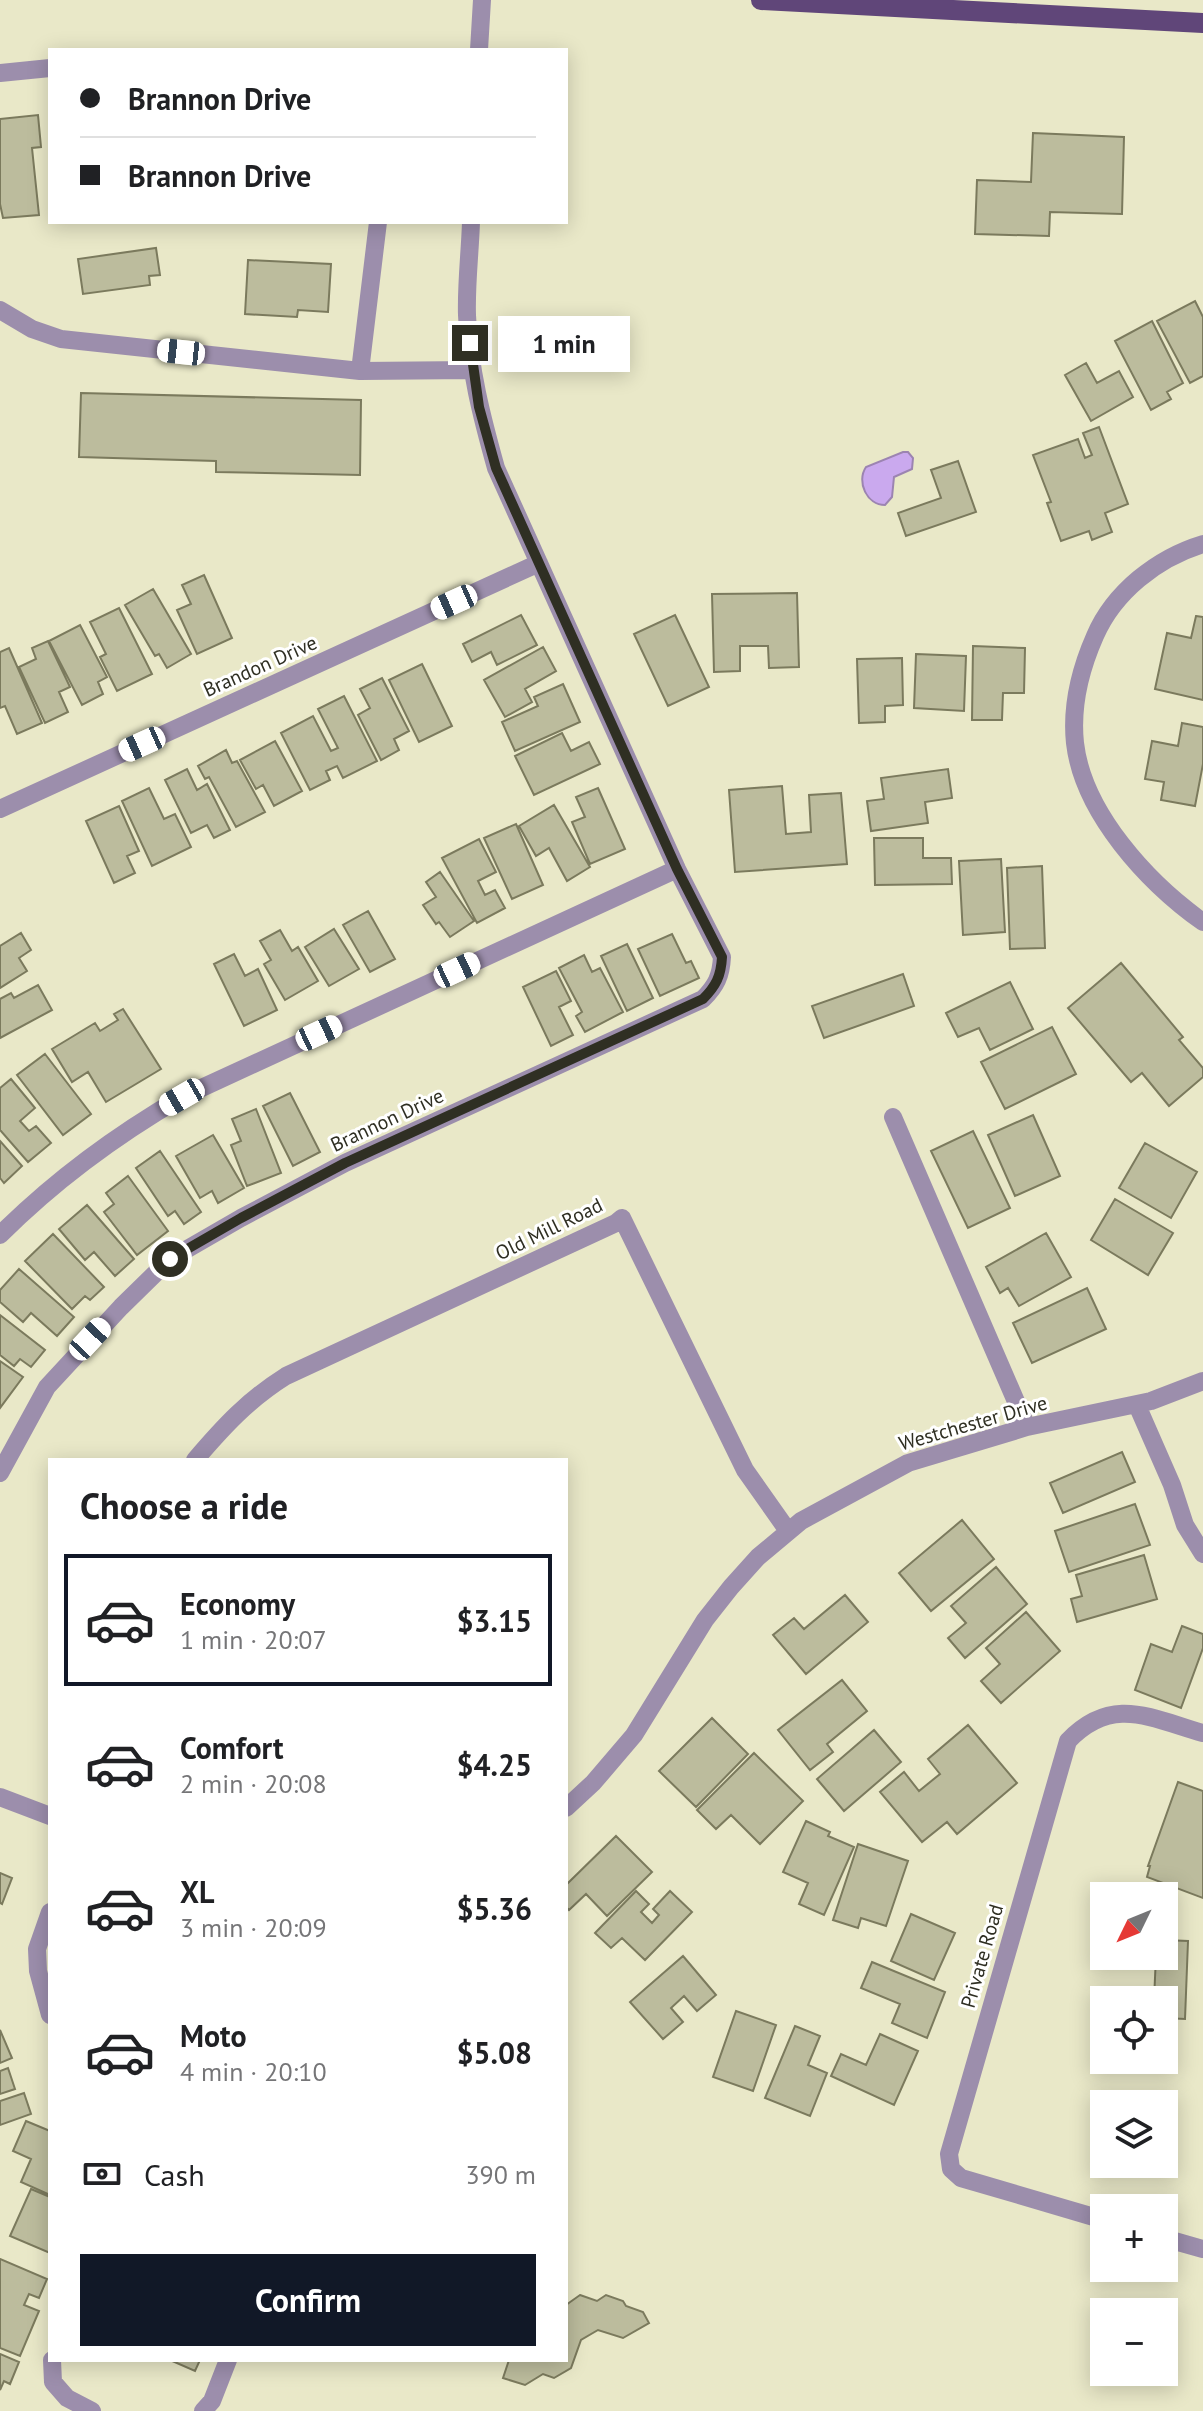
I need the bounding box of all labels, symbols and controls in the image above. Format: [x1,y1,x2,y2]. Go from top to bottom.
text: Brannon Drive [128,79,311,118]
text: Brannon Drive [128,156,311,195]
callout: 1 min [498,315,630,371]
route end [452,325,488,361]
text: 1 min [532,327,596,360]
car [156,338,206,366]
car [427,581,481,623]
street label: Brandon Drive [199,629,321,703]
car [115,723,169,765]
car [430,949,484,991]
car [292,1012,346,1054]
car [155,1075,209,1119]
street label: Brannon Drive [326,1082,448,1158]
street label: Old Mill Road [491,1192,607,1266]
route start [152,1241,188,1277]
car [65,1313,115,1365]
street label: Westchester Drive [896,1389,1050,1457]
text: Choose a ride [80,1482,288,1529]
icon: car [84,1584,156,1656]
text: Economy [180,1584,295,1623]
text: $3.15 [457,1601,532,1640]
text: 1 min · 20:07 [180,1623,327,1656]
icon: car [84,1728,156,1800]
text: Comfort [180,1728,283,1767]
text: $4.25 [457,1745,532,1784]
text: 2 min · 20:08 [180,1767,327,1800]
icon: car [84,1872,156,1944]
text: XL [180,1872,214,1911]
north arrow [1090,1882,1178,1970]
map controls [1090,1882,1178,2386]
text: $5.36 [457,1889,532,1928]
street label: Private Road [955,1901,1009,2011]
text: 3 min · 20:09 [180,1911,327,1944]
button: locate [1090,1986,1178,2074]
icon: car [84,2016,156,2088]
text: Moto [180,2016,247,2055]
text: $5.08 [457,2033,532,2072]
text: 4 min · 20:10 [180,2055,327,2088]
button: layers [1090,2090,1178,2178]
icon: cash [80,2152,124,2196]
text: Cash [144,2155,205,2194]
text: 390 m [465,2158,536,2191]
button: + [1090,2194,1178,2282]
button: Confirm [80,2254,536,2346]
button: − [1090,2298,1178,2386]

